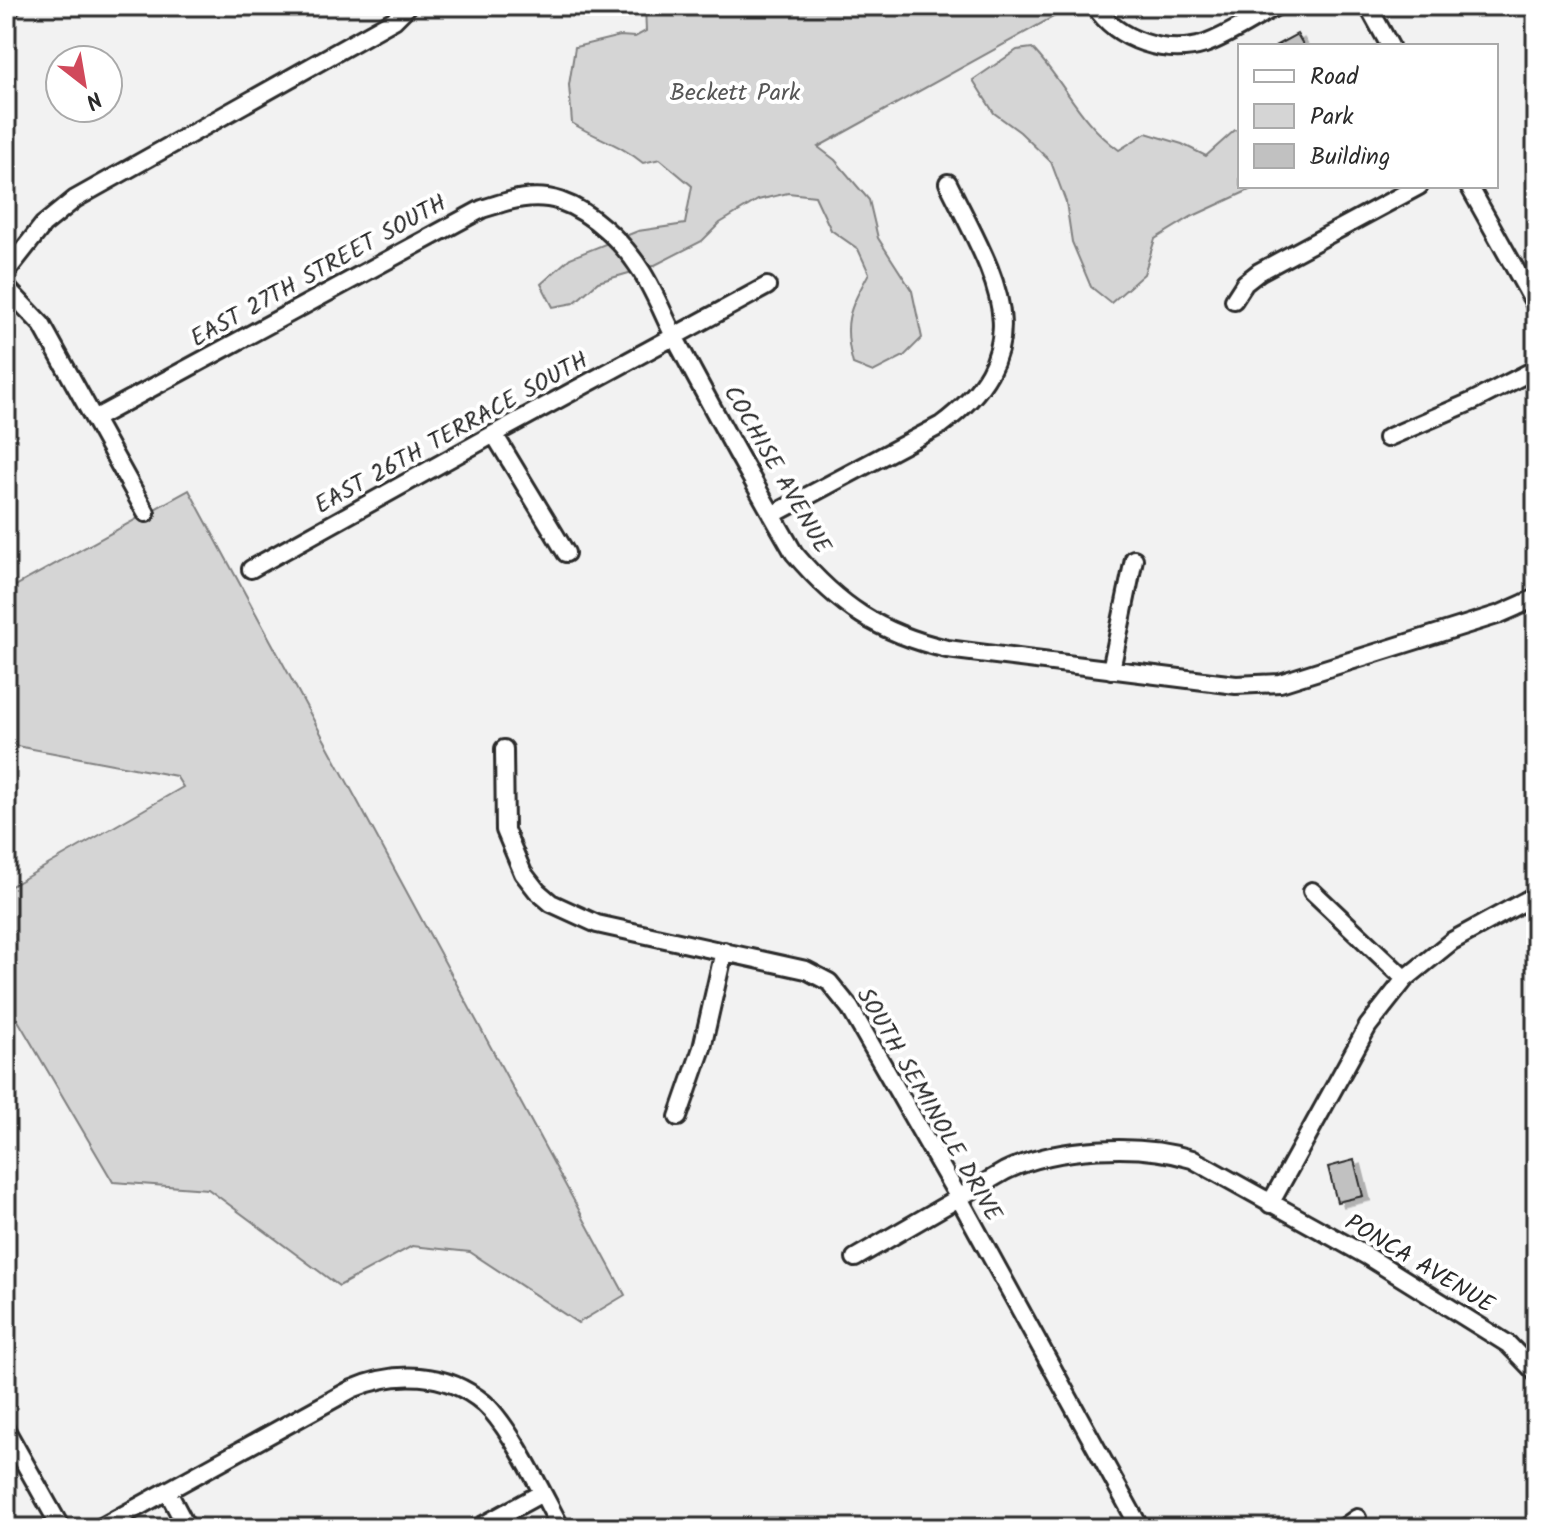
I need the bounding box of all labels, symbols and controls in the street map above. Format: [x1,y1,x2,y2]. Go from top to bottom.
north arrow [44,44,124,124]
legend [1238,44,1498,188]
text: Road [1310,58,1359,97]
park label: Beckett Park [670,74,801,113]
text: N [78,80,108,118]
text: Park [1310,98,1354,137]
text: Building [1310,138,1390,177]
street label: EAST 27TH STREET SOUTH [183,184,454,358]
street label: EAST 26TH TERRACE SOUTH [308,342,596,525]
street label: COCHISE AVENUE [712,378,841,562]
street label: SOUTH SEMINOLE DRIVE [846,980,1012,1230]
street label: PONCA AVENUE [1337,1204,1502,1325]

